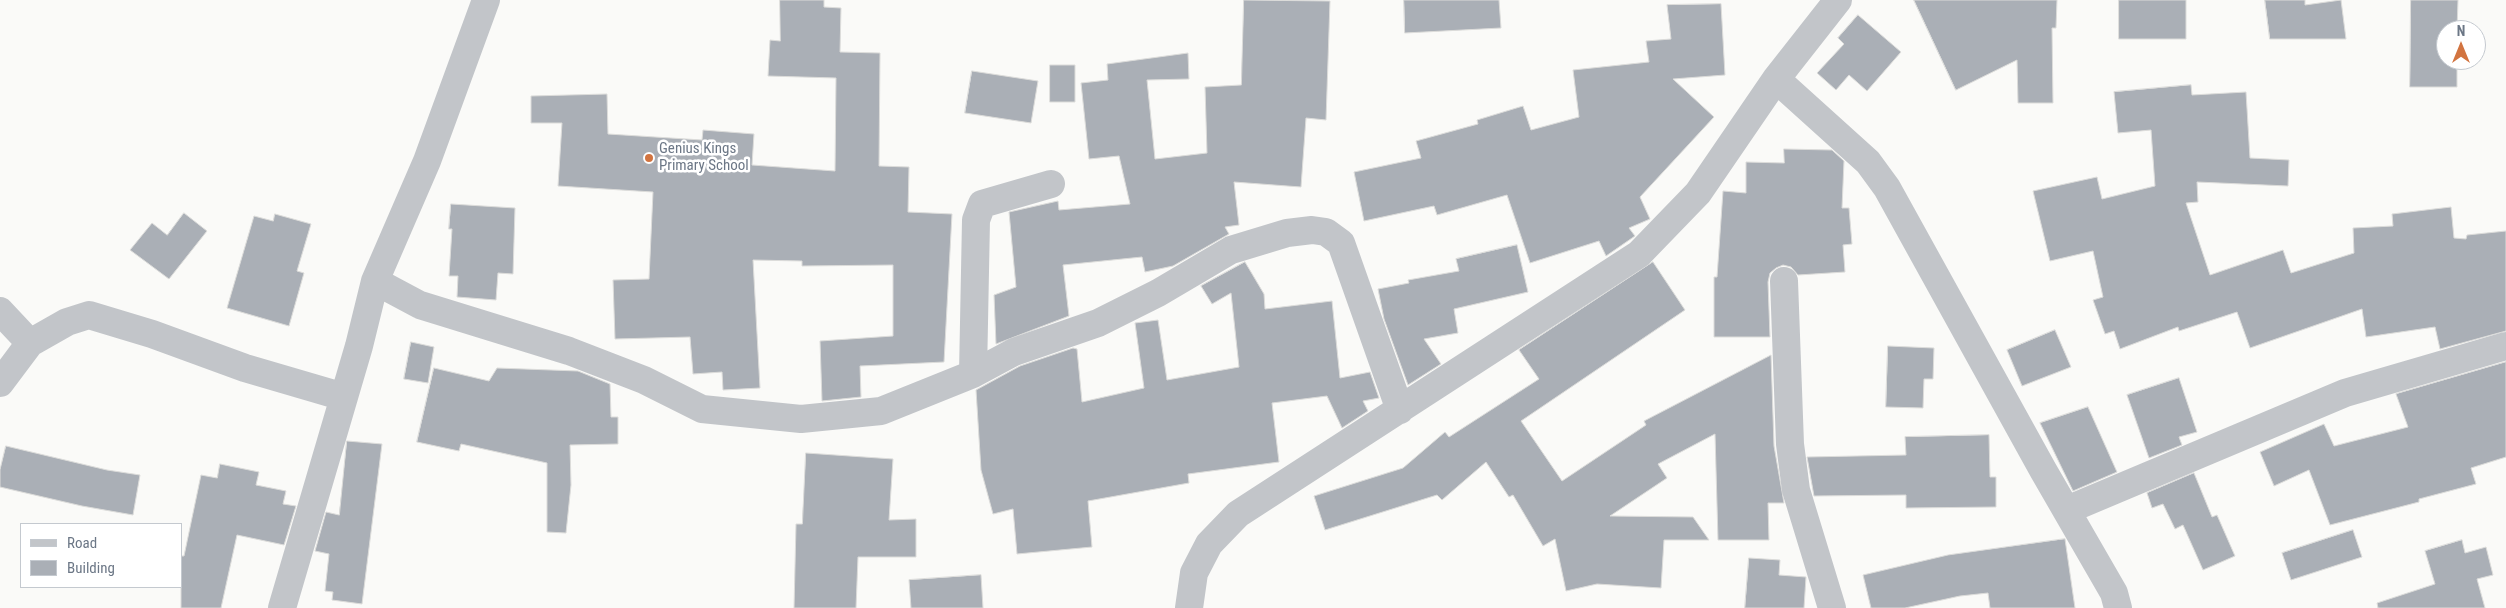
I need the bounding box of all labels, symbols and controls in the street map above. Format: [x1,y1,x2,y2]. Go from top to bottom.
north arrow [2436,20,2486,70]
text: N [2457,23,2465,39]
place label: Genius Kings Primary School [659,140,749,175]
marker: Genius Kings Primary School [643,152,655,164]
legend [20,523,182,588]
text: Road [67,534,97,552]
text: Building [67,559,115,577]

